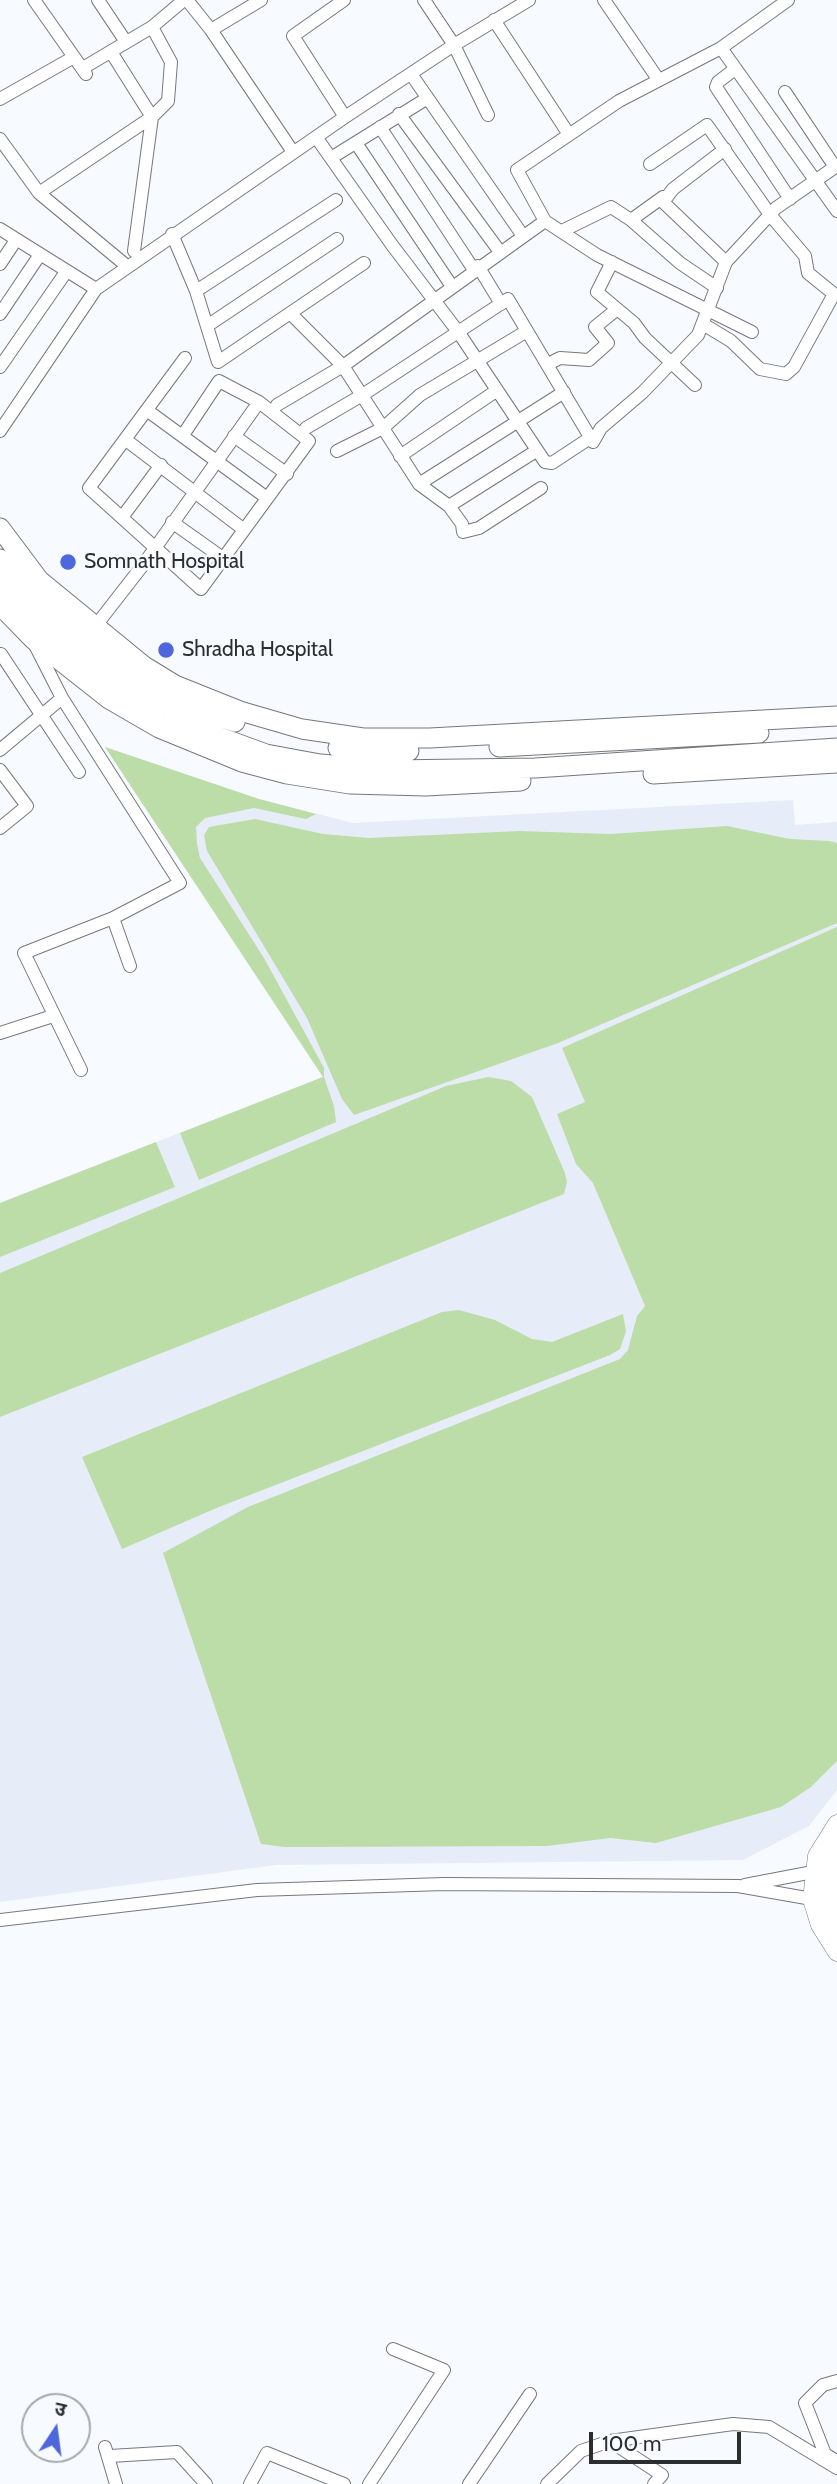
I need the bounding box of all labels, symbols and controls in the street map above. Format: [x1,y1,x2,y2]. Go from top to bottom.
place label: Somnath Hospital [84,549,244,575]
marker: Somnath Hospital [58,552,78,572]
place label: Shradha Hospital [182,637,333,663]
marker: Shradha Hospital [156,640,176,660]
north arrow [21,2393,91,2463]
text: उ [52,2397,68,2421]
scale bar [592,2418,744,2462]
text: 100 m [602,2431,661,2456]

